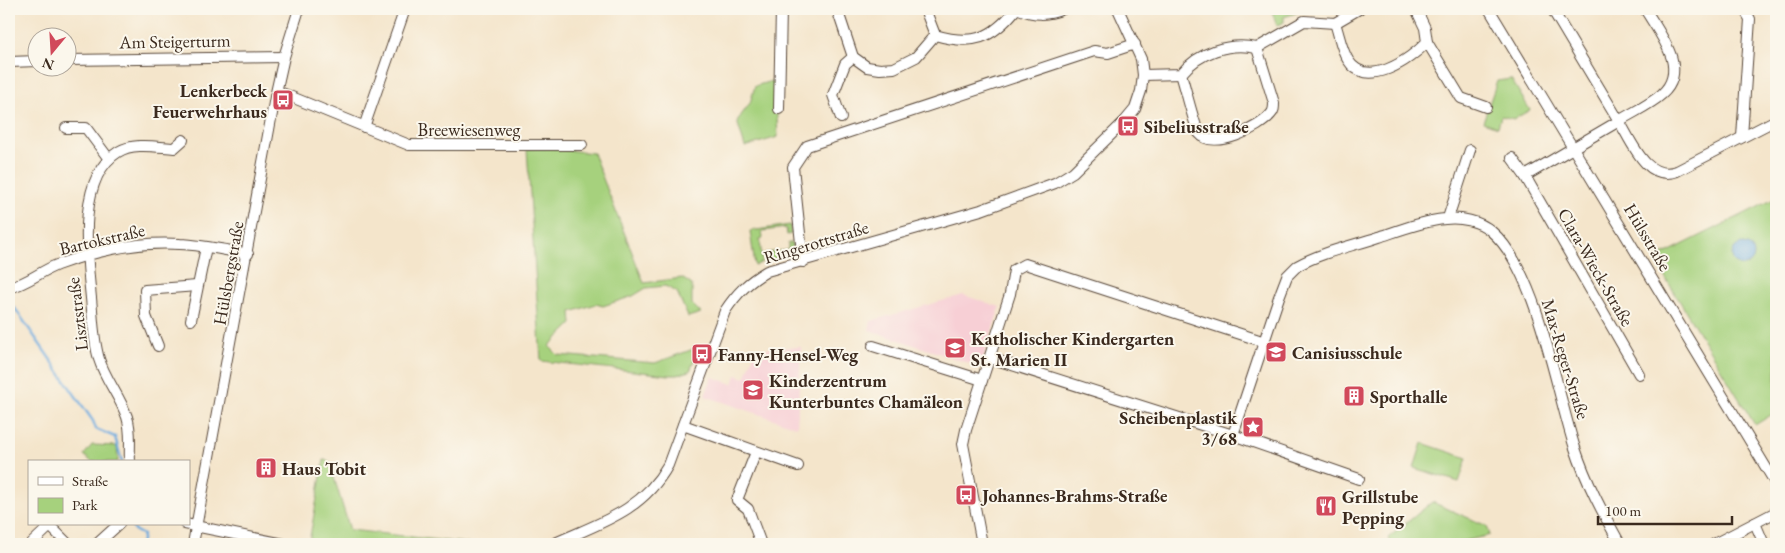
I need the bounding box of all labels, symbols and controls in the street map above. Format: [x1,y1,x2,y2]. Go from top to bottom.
north arrow [28,28,78,78]
street label: Am Steigerturm [118,29,231,53]
text: N [39,54,56,75]
place label: Lenkerbeck Feuerwehrhaus [153,79,268,123]
bus stop icon: Lenkerbeck Feuerwehrhaus [271,88,295,112]
bus stop icon: Sibeliusstraße [1116,114,1140,138]
place label: Sibeliusstraße [1144,115,1249,138]
street label: Breewiesenweg [418,118,521,141]
street label: Hülsstraße [1619,199,1677,275]
street label: Clara-Wieck-Straße [1553,204,1639,330]
street label: Ringerottstraße [761,215,871,269]
street label: Bartokstraße [57,218,147,260]
street label: Hülsbergstraße [208,219,248,327]
street label: Lisztstraße [61,276,93,352]
street label: Max-Reger-Straße [1537,296,1595,422]
place label: Katholischer Kindergarten St. Marien II [971,327,1174,371]
school or university icon: Katholischer Kindergarten St. Marien II [943,336,967,360]
school or university icon: Canisiusschule [1264,340,1288,364]
place label: Canisiusschule [1292,341,1403,364]
bus stop icon: Fanny-Hensel-Weg [690,342,714,366]
place label: Fanny-Hensel-Weg [718,343,859,366]
place label: Kinderzentrum Kunterbuntes Chamäleon [769,369,963,413]
school or university icon: Kinderzentrum Kunterbuntes Chamäleon [741,378,765,402]
building icon: Sporthalle [1342,384,1366,408]
place label: Sporthalle [1370,385,1448,408]
place label: Scheibenplastik 3/68 [1119,406,1238,450]
place icon: Scheibenplastik 3/68 [1241,415,1265,439]
building icon: Haus Tobit [254,456,278,480]
place label: Haus Tobit [282,457,366,480]
legend [28,460,190,526]
text: Straße [72,471,108,490]
bus stop icon: Johannes-Brahms-Straße [954,483,978,507]
place label: Johannes-Brahms-Straße [980,484,1168,507]
place label: Grillstube Pepping [1342,485,1419,529]
scale bar [1598,493,1731,525]
restaurant icon: Grillstube Pepping [1314,494,1338,518]
text: Park [72,495,99,514]
text: 100 m [1605,501,1642,520]

